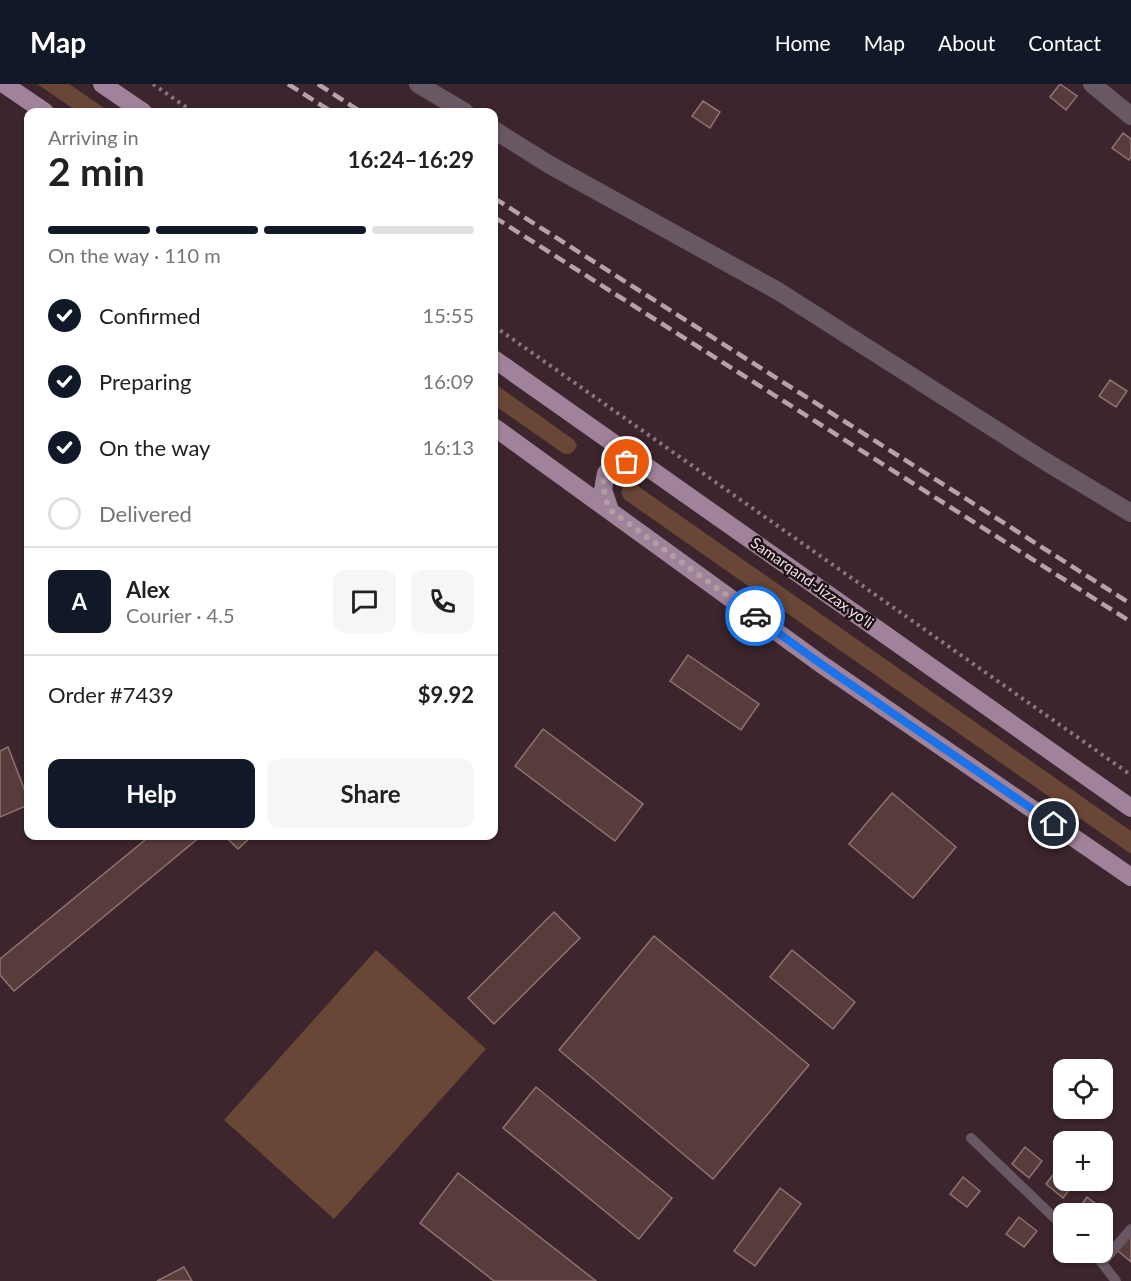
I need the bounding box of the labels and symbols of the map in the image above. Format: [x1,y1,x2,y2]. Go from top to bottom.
pin [601,436,652,487]
street label: Samarqand-Jizzax yo'li [748,533,877,631]
courier [725,586,785,646]
pin [1028,798,1079,849]

